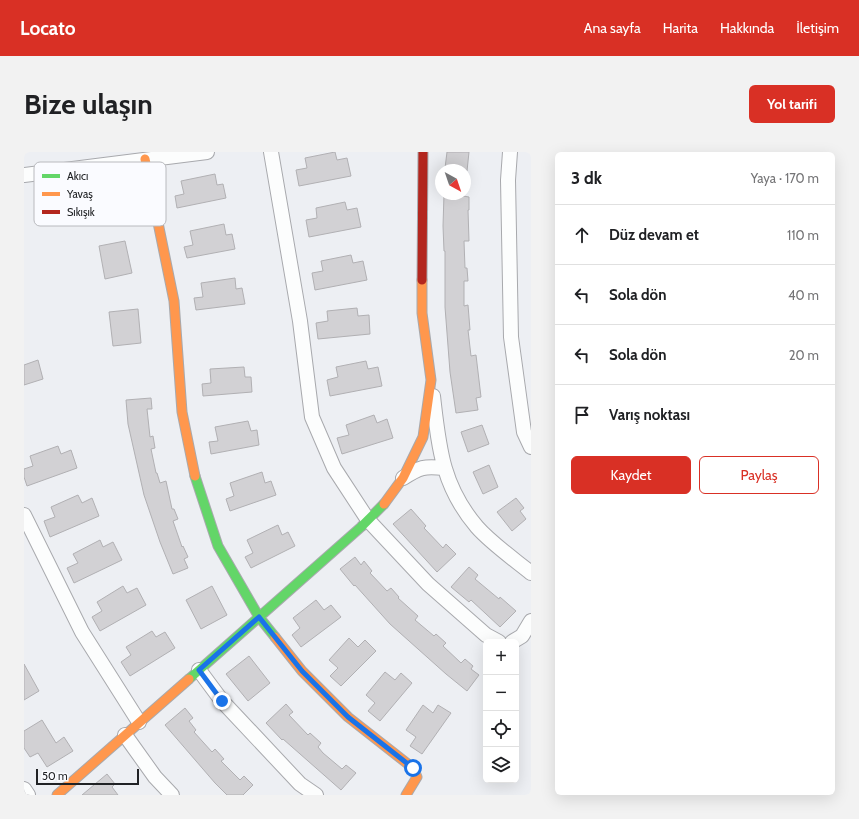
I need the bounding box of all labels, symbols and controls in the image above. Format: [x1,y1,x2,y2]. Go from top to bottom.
text: Locato [20,17,76,40]
text: Ana sayfa [584,19,641,37]
text: Harita [663,19,698,37]
text: Hakkında [720,19,774,37]
text: İletişim [796,19,839,37]
button: Yol tarifi [749,85,835,123]
text: Bize ulaşın [24,87,153,121]
legend [34,162,166,226]
north arrow [435,164,471,200]
text: 3 dk [571,168,602,188]
text: Akıcı [67,169,88,183]
text: Yaya · 170 m [751,170,819,186]
text: Yavaş [66,187,93,201]
text: Sıkışık [67,205,95,219]
icon: ahead [571,224,593,246]
text: Düz devam et [609,226,699,244]
text: 110 m [787,227,819,243]
icon: left [571,284,593,306]
text: Sola dön [609,286,666,304]
text: 40 m [788,287,819,303]
icon: left [571,344,593,366]
text: Sola dön [609,346,666,364]
text: 20 m [789,347,819,363]
icon: arrive [571,404,593,426]
text: Varış noktası [609,406,690,424]
button: Kaydet [571,456,691,494]
button: Paylaş [699,456,819,494]
map controls [483,639,519,783]
button: + [483,639,519,675]
button: − [483,675,519,711]
route end [213,692,231,710]
button: locate [483,711,519,747]
button: layers [483,747,519,783]
route start [404,759,422,777]
scale bar [36,767,139,786]
text: 50 m [42,769,68,783]

